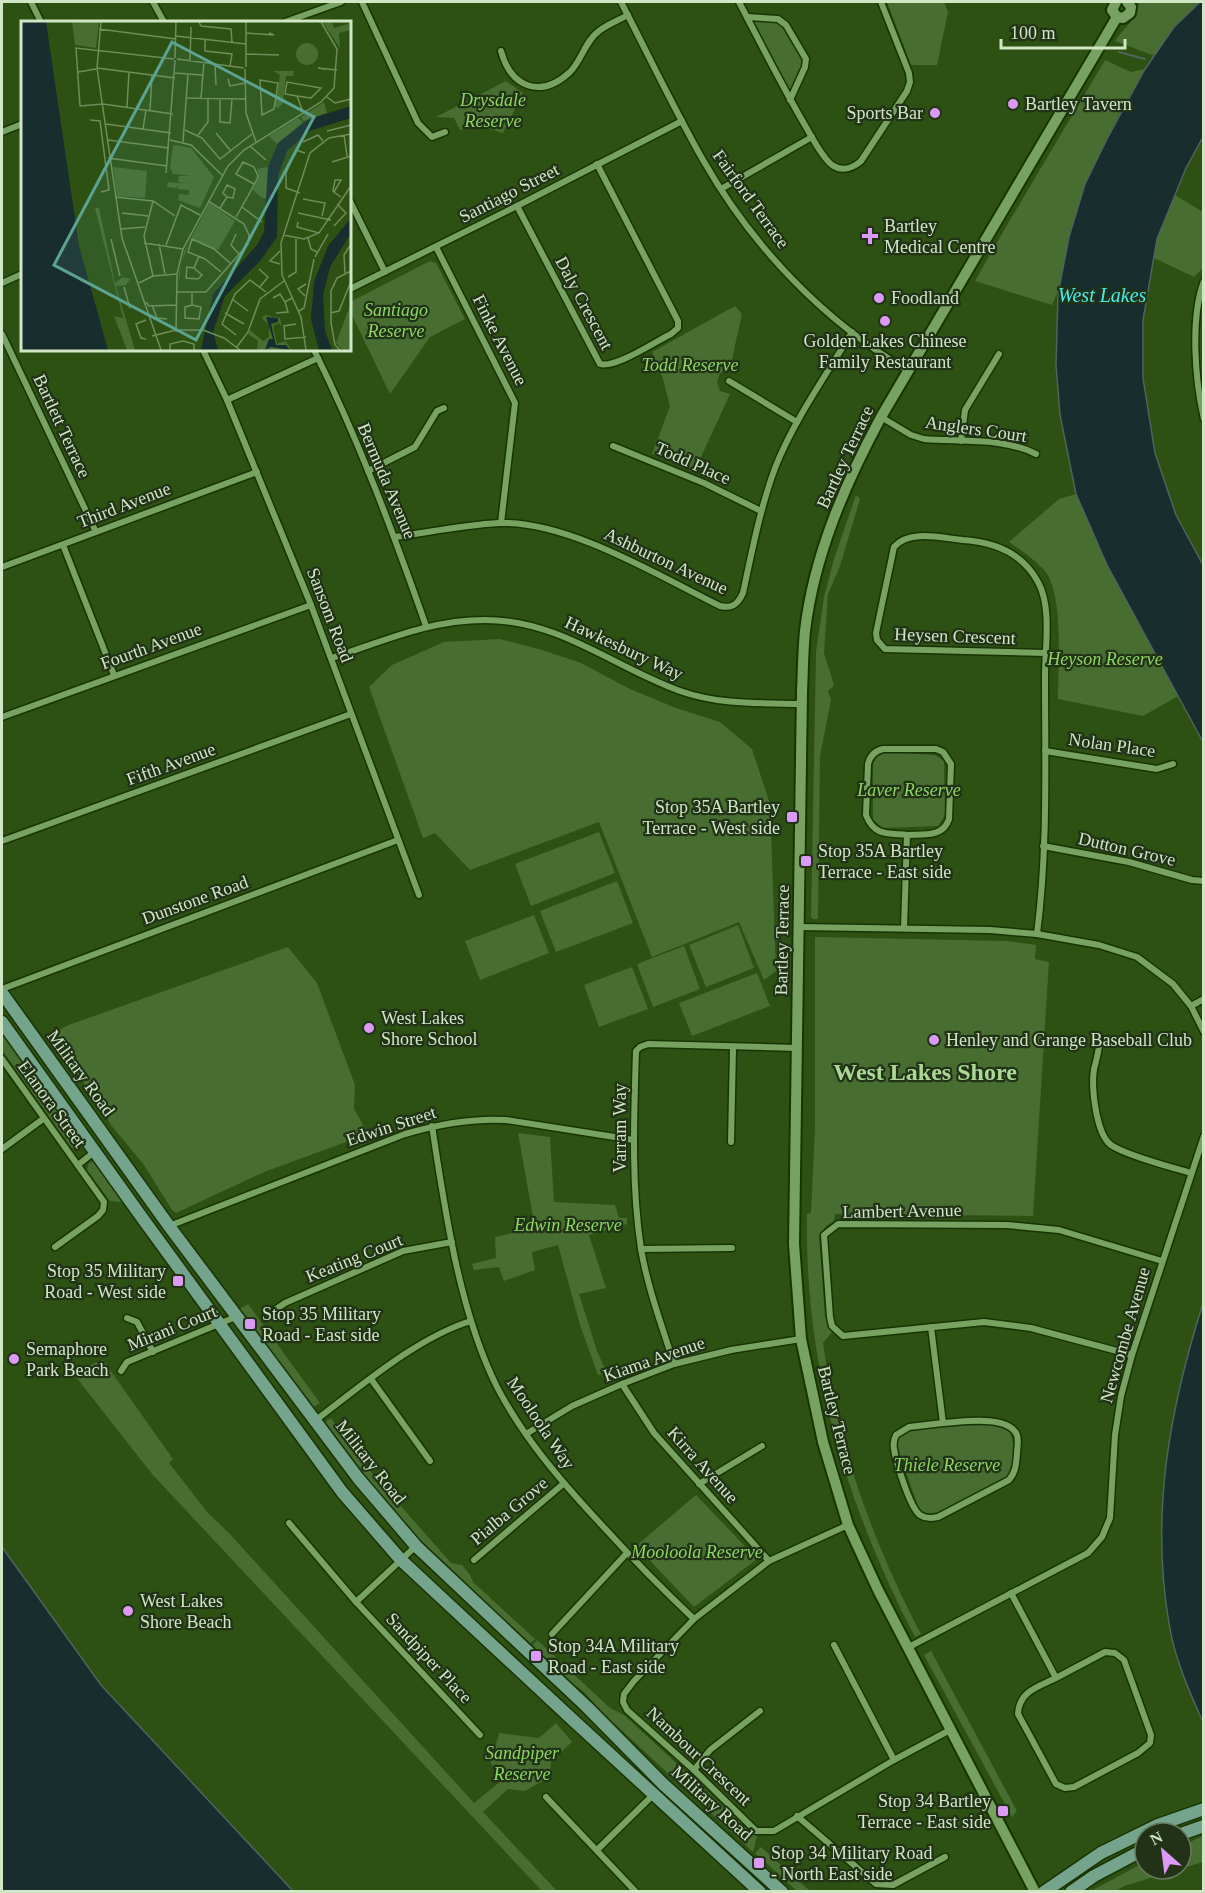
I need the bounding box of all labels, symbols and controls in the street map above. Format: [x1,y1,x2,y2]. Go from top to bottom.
scale bar [1001,12,1126,50]
inset map [21,21,351,351]
text: 100 m [1010,23,1056,43]
park label: Drysdale Reserve [459,90,526,131]
place label: Bartley Tavern [1025,94,1132,114]
marker: Bartley Tavern [1006,97,1020,111]
place label: Sports Bar [847,103,923,123]
marker: Sports Bar [928,106,942,120]
street label: Fairford Terrace [709,146,793,252]
street label: Santiago Street [456,159,562,227]
place label: Bartley Medical Centre [884,216,995,257]
marker: Bartley Medical Centre [861,227,879,245]
street label: Daly Crescent [551,253,617,353]
water label: West Lakes [1058,284,1147,306]
place label: Foodland [891,288,959,308]
street label: Finke Avenue [469,291,531,389]
marker: Foodland [872,291,886,305]
park label: Santiago Reserve [364,300,428,341]
marker: Golden Lakes Chinese Family Restaurant [878,314,892,328]
place label: Golden Lakes Chinese Family Restaurant [804,331,966,372]
park label: Todd Reserve [642,355,738,375]
street label: Bartlett Terrace [29,371,95,481]
street label: Bartley Terrace [813,403,877,511]
street label: Anglers Court [924,412,1028,446]
street label: Bermuda Avenue [354,420,420,542]
street label: Todd Place [652,438,734,488]
street label: Third Avenue [75,478,173,532]
street label: Ashburton Avenue [601,524,731,598]
street label: Sansom Road [303,565,357,665]
street label: Hawkesbury Way [562,612,686,684]
street label: Fourth Avenue [98,618,204,674]
street label: Heysen Crescent [894,624,1016,648]
park label: Heyson Reserve [1046,649,1163,669]
street label: Nolan Place [1067,729,1157,761]
street label: Fifth Avenue [124,739,218,789]
park label: Laver Reserve [856,780,961,800]
place label: Stop 35A Bartley Terrace - West side [643,797,780,838]
marker: Stop 35A Bartley Terrace - West side [785,810,799,824]
street label: Dutton Grove [1076,828,1178,870]
place label: Stop 35A Bartley Terrace - East side [818,841,951,882]
marker: Stop 35A Bartley Terrace - East side [799,854,813,868]
street label: Dunstone Road [139,872,251,928]
street label: Bartley Terrace [771,884,793,996]
place label: West Lakes Shore School [381,1008,478,1049]
marker: West Lakes Shore School [362,1021,376,1035]
street label: Military Road [43,1026,119,1120]
place label: Henley and Grange Baseball Club [946,1030,1192,1050]
marker: Henley and Grange Baseball Club [927,1033,941,1047]
street label: Elanora Street [14,1057,90,1151]
district label: West Lakes Shore [833,1059,1017,1085]
street label: Varram Way [610,1083,630,1173]
street label: Edwin Street [343,1102,439,1150]
street label: Lambert Avenue [842,1200,962,1222]
park label: Edwin Reserve [513,1215,622,1235]
street label: Keating Court [303,1230,405,1286]
place label: Stop 35 Military Road - West side [44,1261,166,1302]
street label: Newcombe Avenue [1096,1265,1154,1405]
marker: Stop 35 Military Road - West side [171,1274,185,1288]
street label: Mirani Court [124,1301,220,1355]
place label: Stop 35 Military Road - East side [262,1304,381,1345]
marker: Stop 35 Military Road - East side [243,1317,257,1331]
street label: Kiama Avenue [601,1332,707,1386]
place label: Semaphore Park Beach [26,1339,108,1380]
marker: Semaphore Park Beach [7,1352,21,1366]
street label: Bartley Terrace [814,1364,860,1476]
street label: Mooloola Way [503,1373,579,1473]
street label: Military Road [332,1416,410,1508]
street label: Kirra Avenue [663,1423,743,1507]
park label: Thiele Reserve [894,1455,1000,1475]
street label: Pialba Grove [466,1473,552,1549]
park label: Mooloola Reserve [630,1542,763,1562]
place label: West Lakes Shore Beach [140,1591,231,1632]
marker: West Lakes Shore Beach [121,1604,135,1618]
street label: Sandpiper Place [382,1609,476,1707]
place label: Stop 34A Military Road - East side [548,1636,679,1677]
marker: Stop 34A Military Road - East side [529,1649,543,1663]
street label: Nambour Crescent [643,1702,755,1810]
park label: Sandpiper Reserve [485,1743,560,1784]
street label: Military Road [668,1762,756,1844]
place label: Stop 34 Bartley Terrace - East side [858,1791,991,1832]
marker: Stop 34 Bartley Terrace - East side [996,1804,1010,1818]
north arrow [1133,1821,1193,1881]
text: N [1147,1828,1166,1848]
place label: Stop 34 Military Road - North East side [771,1843,933,1884]
marker: Stop 34 Military Road - North East side [752,1856,766,1870]

